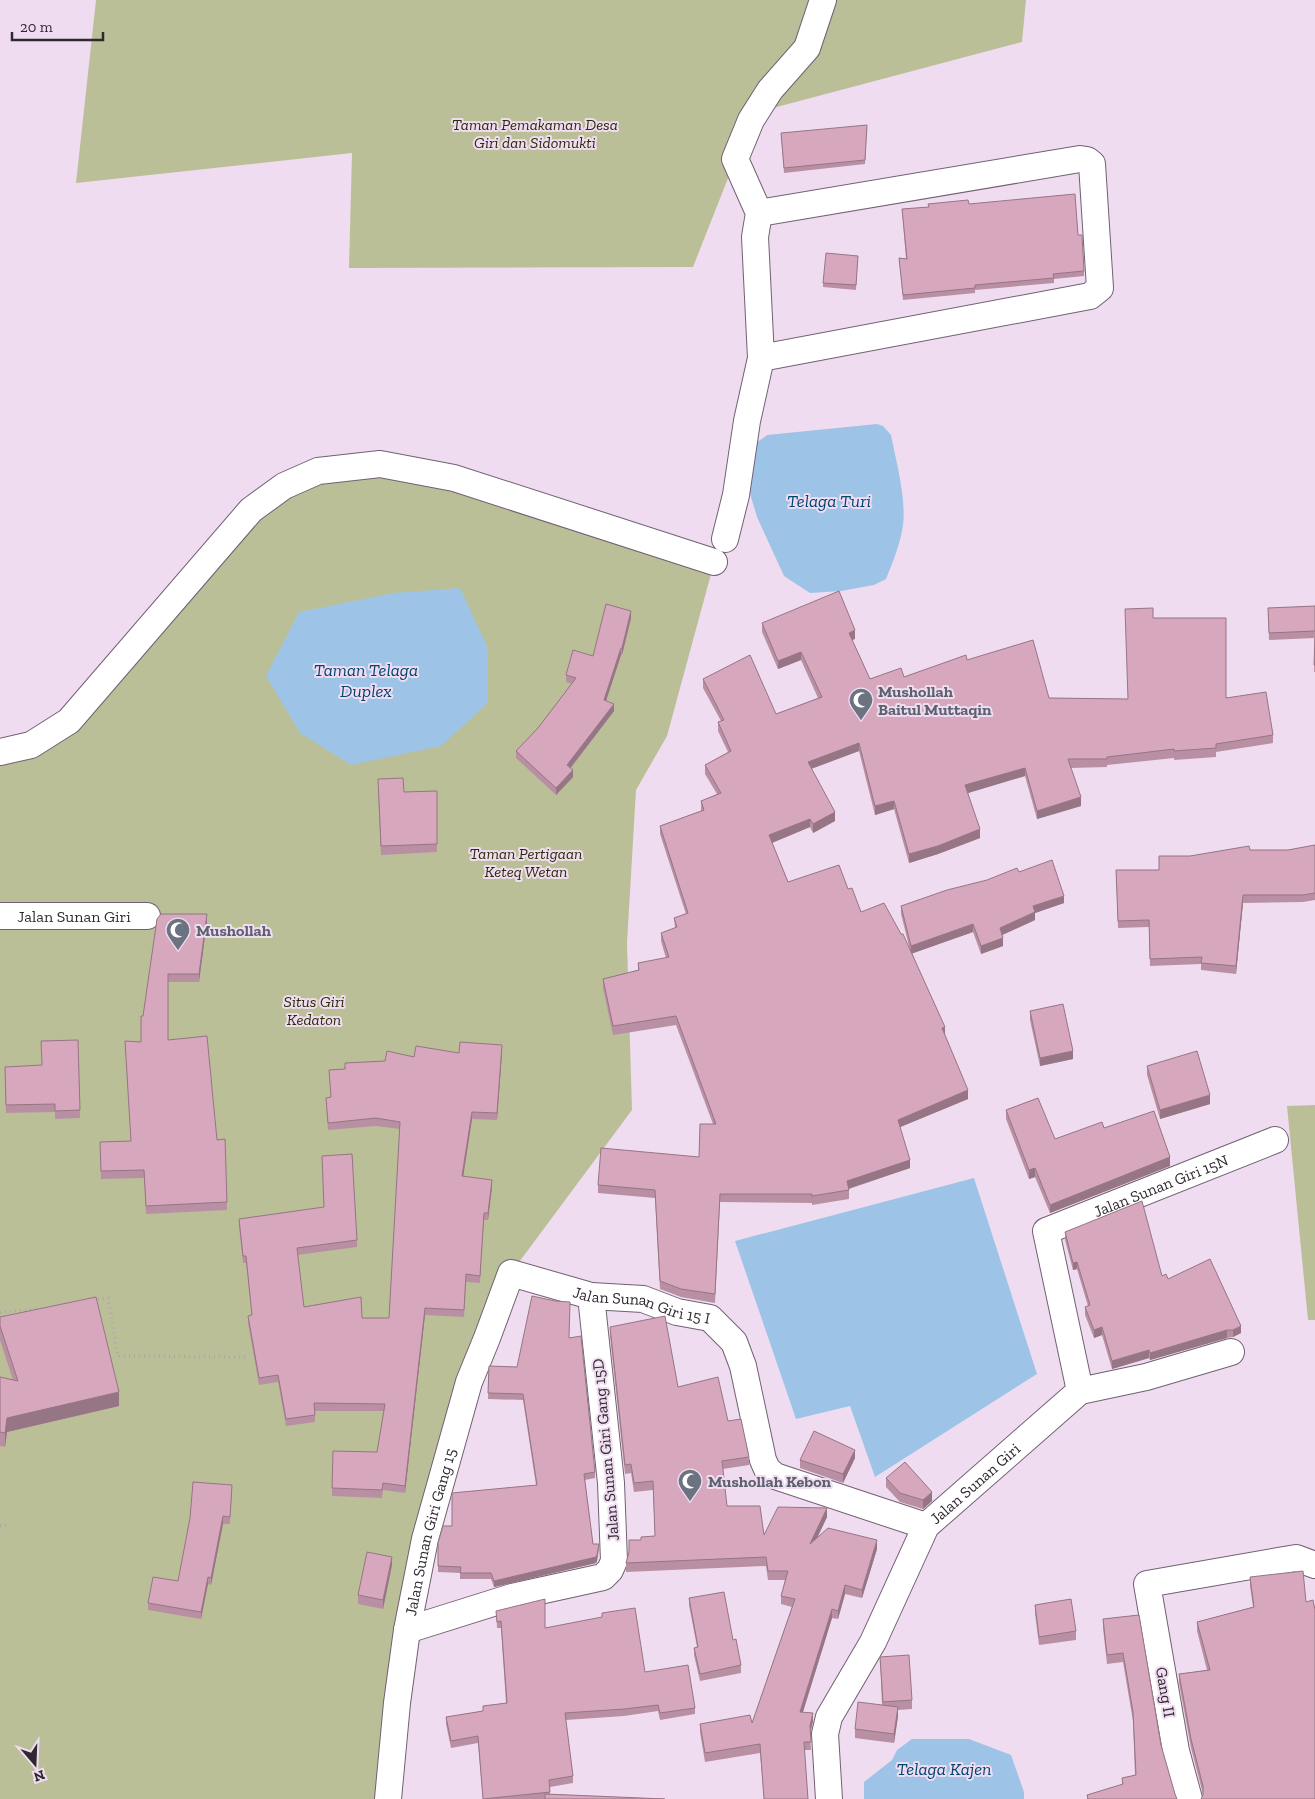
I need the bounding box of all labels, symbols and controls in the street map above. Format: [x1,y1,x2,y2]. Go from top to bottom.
scale bar [12,10,104,42]
text: 20 m [20,18,53,36]
park label: Taman Pemakaman Desa Giri dan Sidomukti [452,115,618,152]
water label: Telaga Turi [787,490,871,512]
water label: Taman Telaga Duplex [314,659,418,702]
place label: Mushollah Baitul Muttaqin [878,682,992,719]
mosque icon: Mushollah Baitul Muttaqin [848,687,874,721]
park label: Taman Pertigaan Keteq Wetan [470,844,582,881]
street label: Jalan Sunan Giri [17,907,131,926]
mosque icon: Mushollah [165,917,191,951]
place label: Mushollah [196,921,272,940]
park label: Situs Giri Kedaton [284,992,344,1029]
street label: Jalan Sunan Giri 15N [1091,1150,1231,1221]
street label: Jalan Sunan Giri 15 I [571,1282,712,1328]
street label: Jalan Sunan Giri Gang 15D [588,1358,623,1542]
street label: Jalan Sunan Giri [926,1439,1024,1528]
street label: Jalan Sunan Giri Gang 15 [401,1446,460,1617]
mosque icon: Mushollah Kebon [677,1468,703,1502]
place label: Mushollah Kebon [708,1472,832,1491]
street label: Gang II [1152,1665,1179,1719]
north arrow [10,1739,60,1789]
water label: Telaga Kajen [896,1758,992,1780]
text: N [31,1766,47,1786]

